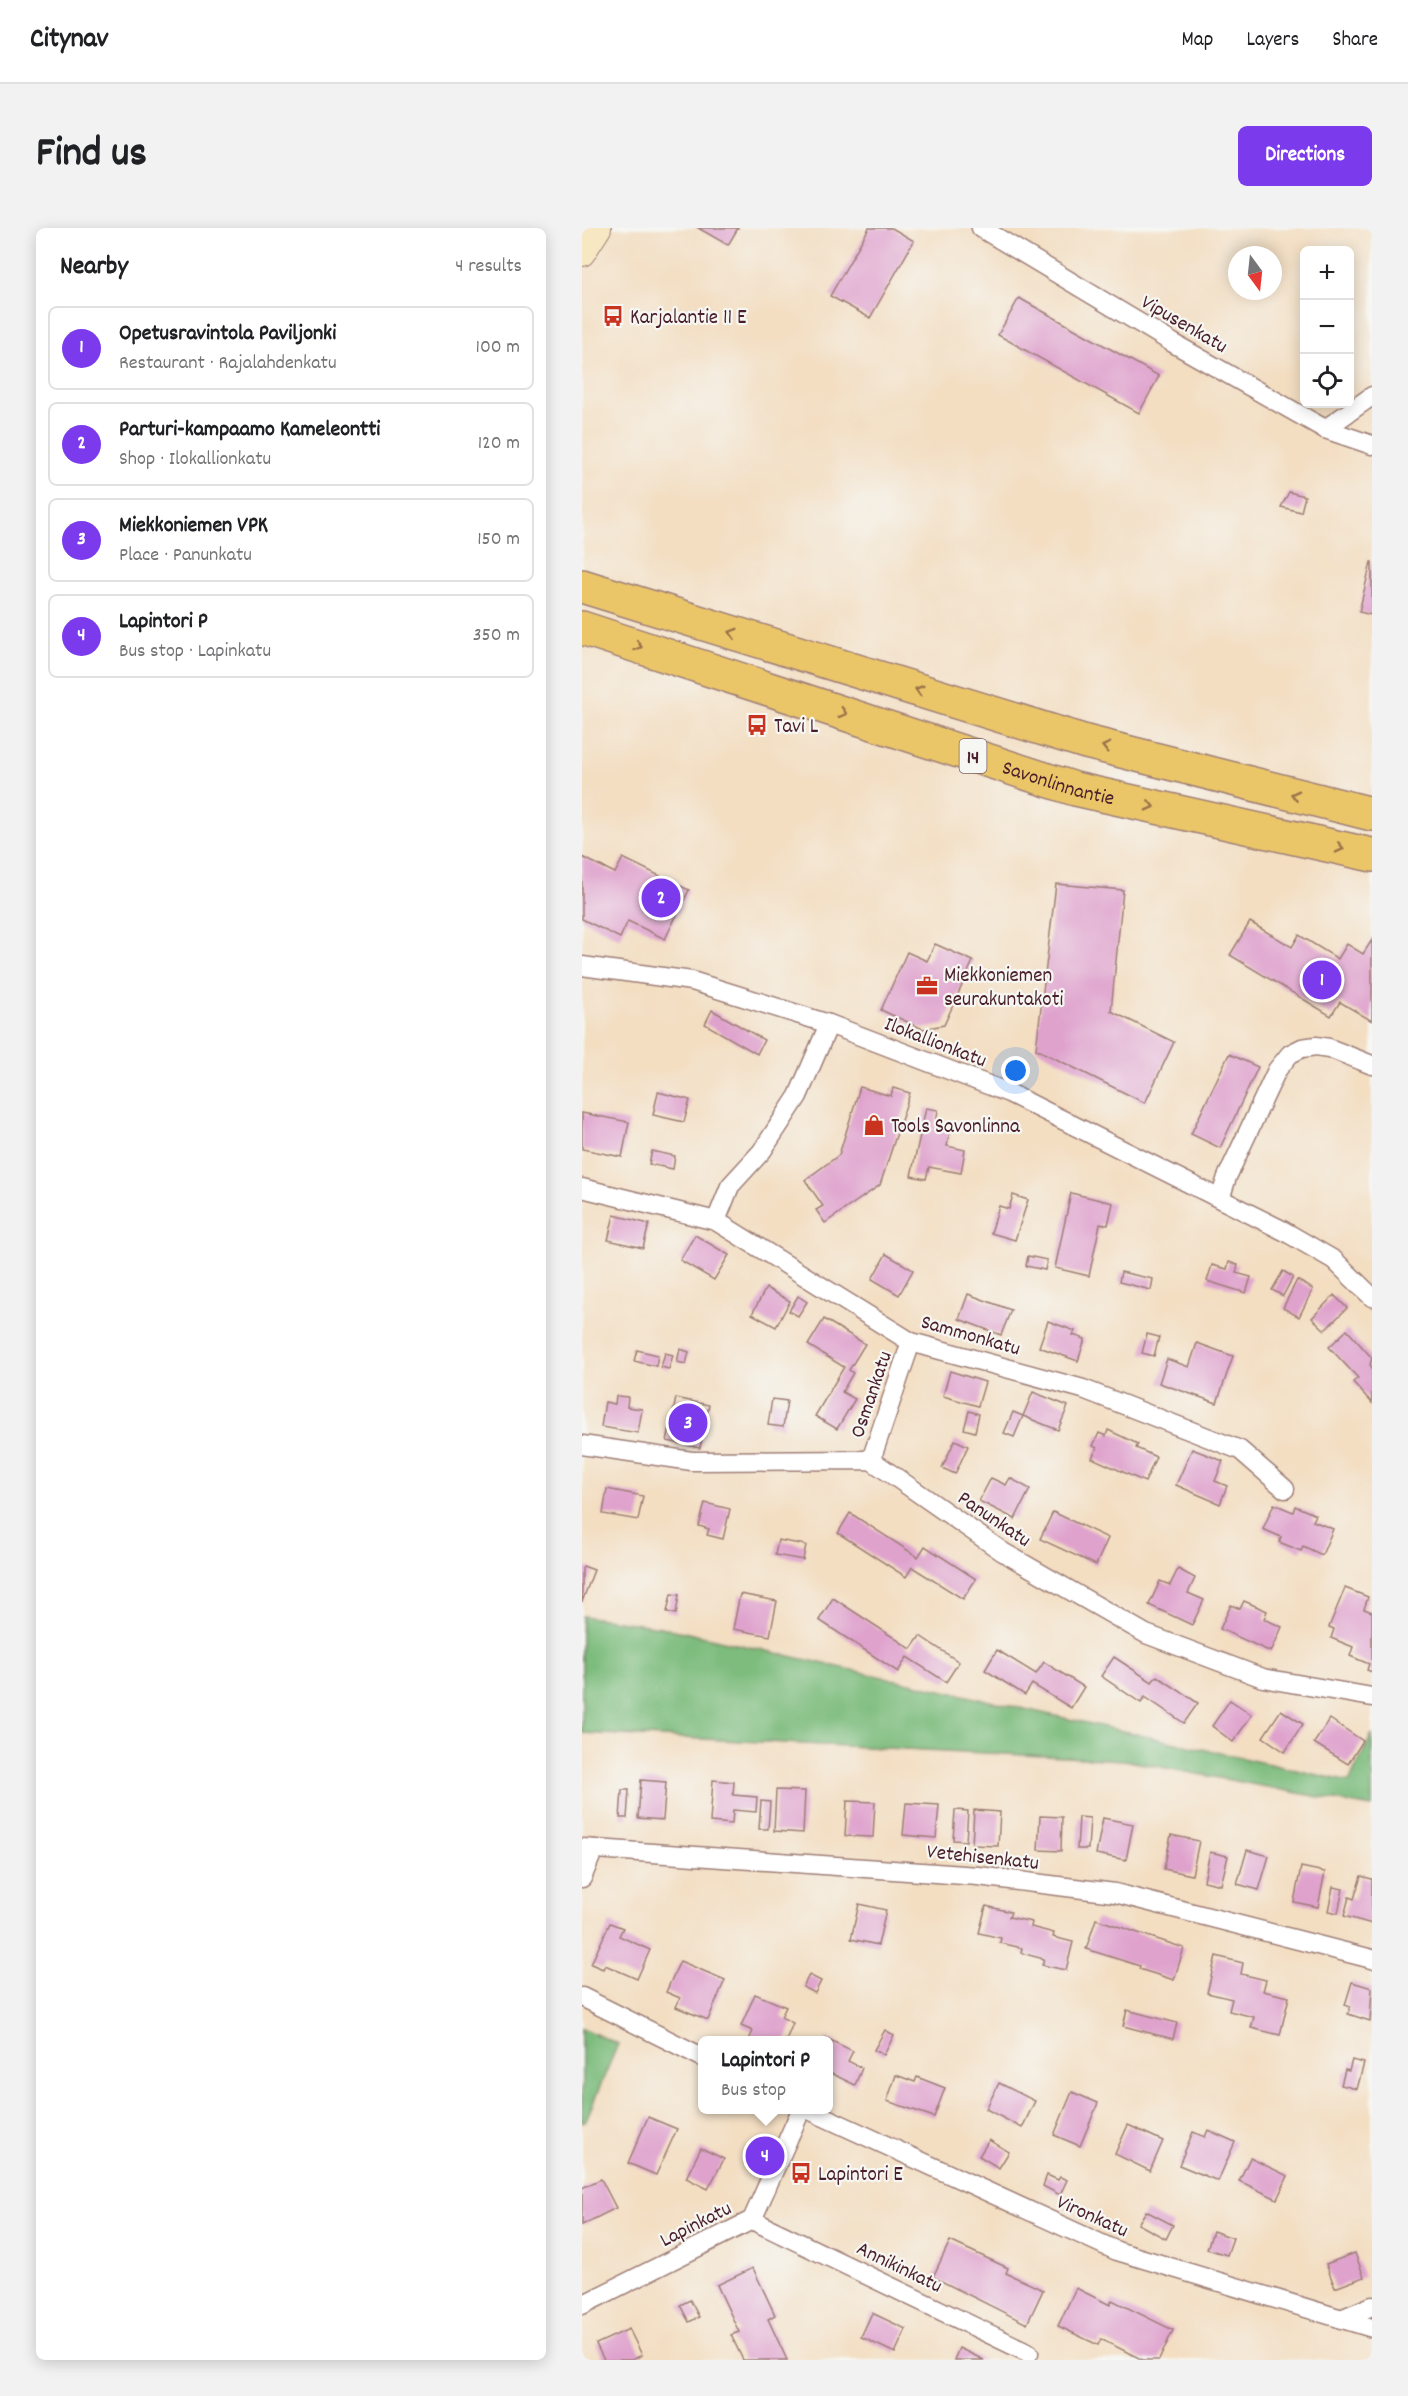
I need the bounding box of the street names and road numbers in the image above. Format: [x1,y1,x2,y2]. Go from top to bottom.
street label: Vipusenkatu [1135,289,1232,363]
road number: 14 [960,739,986,773]
street label: Savonlinnantie [998,754,1117,815]
street label: Ilokallionkatu [879,1011,990,1077]
street label: Sammonkatu [917,1308,1023,1365]
street label: Osmankatu [844,1347,902,1442]
street label: Panunkatu [950,1485,1036,1556]
street label: Vetehisenkatu [925,1838,1040,1880]
street label: Vironkatu [1051,2189,1133,2247]
street label: Lapinkatu [655,2195,737,2257]
street label: Annikinkatu [851,2235,947,2302]

